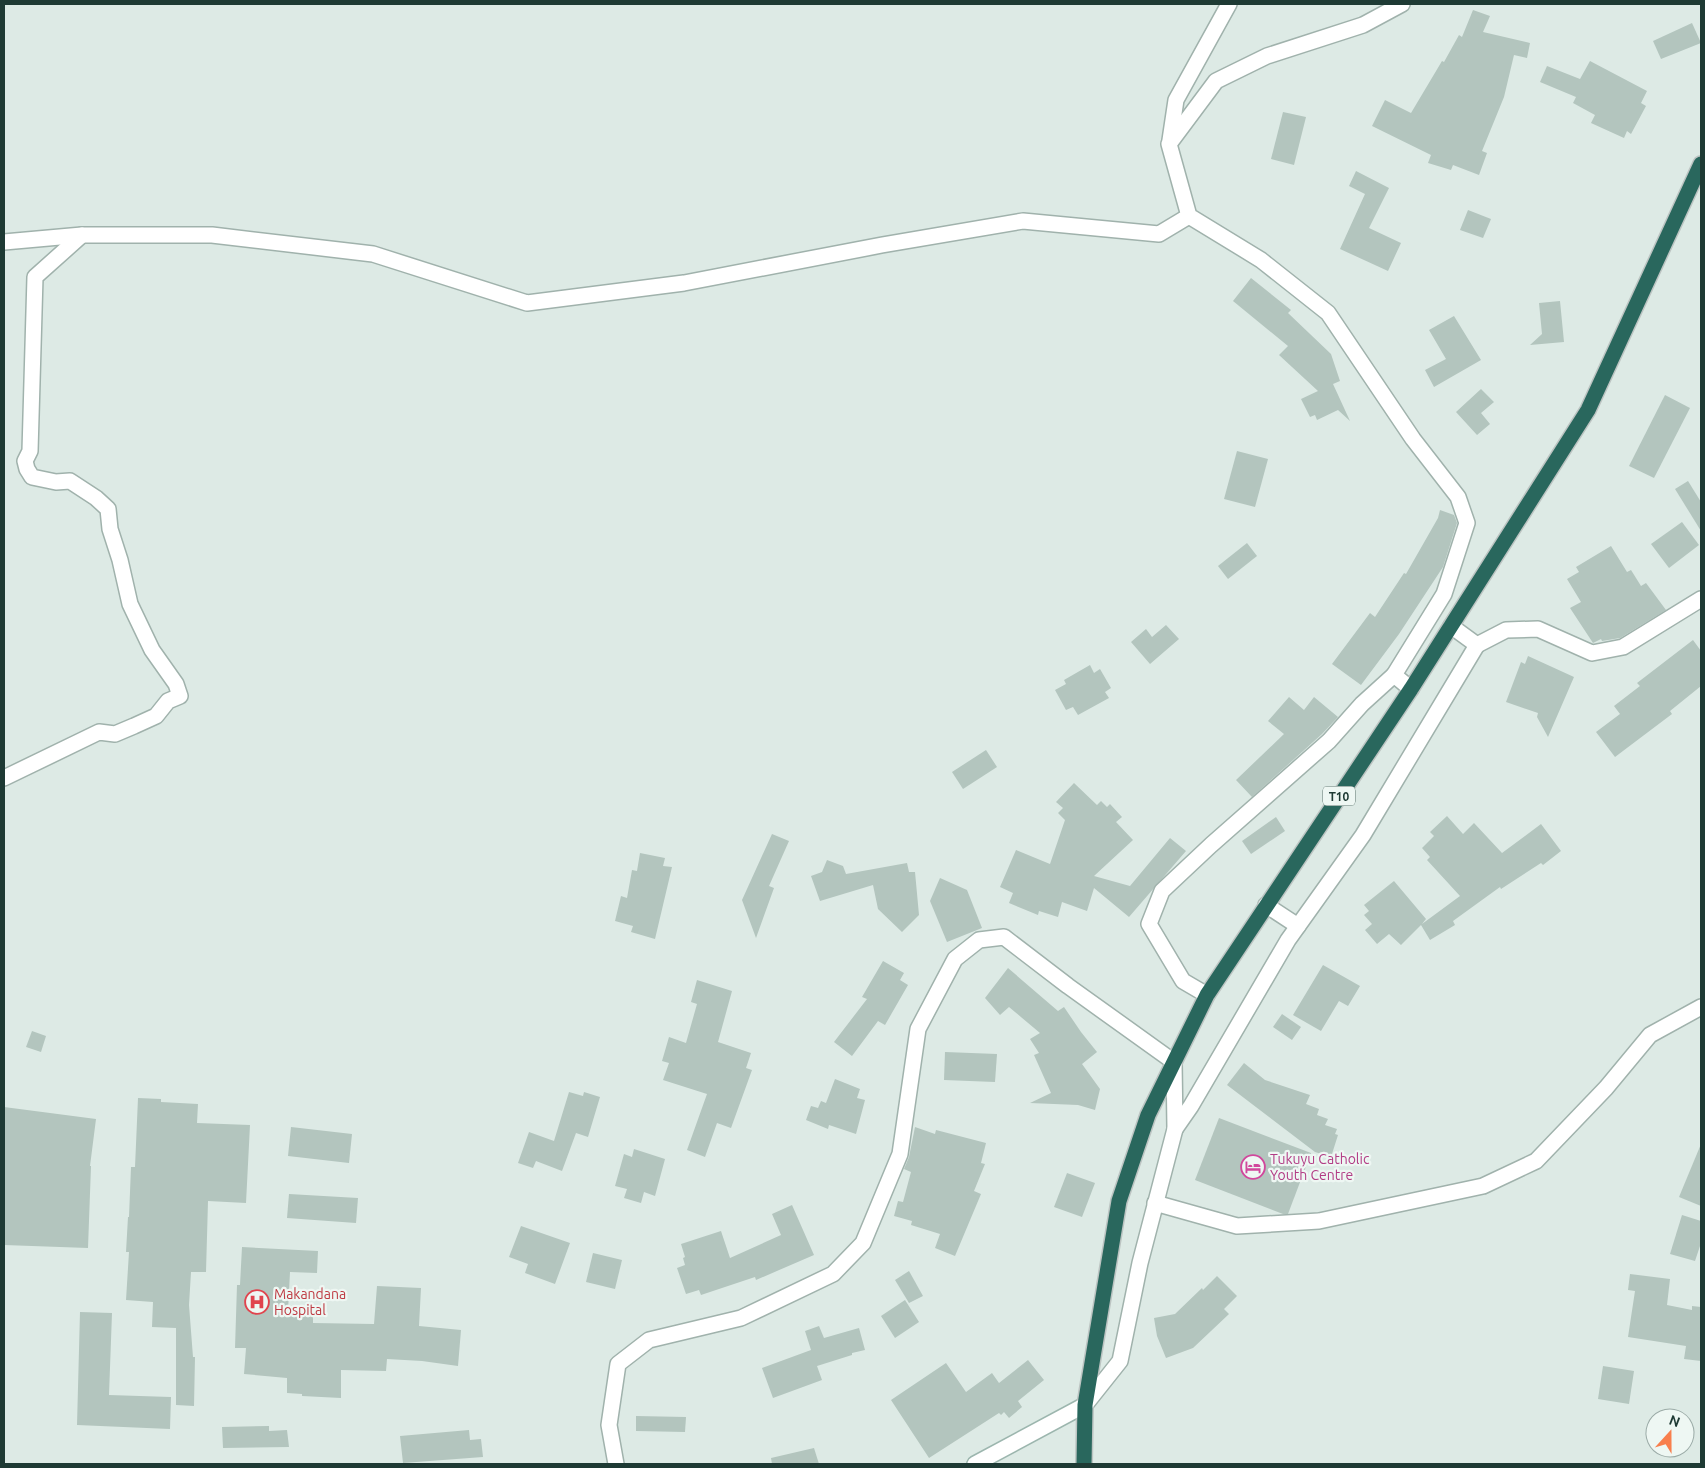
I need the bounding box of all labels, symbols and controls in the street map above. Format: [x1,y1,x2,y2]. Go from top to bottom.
road number: T10 [1323,786,1355,806]
place label: Tukuyu Catholic Youth Centre [1270,1151,1370,1183]
hotel icon: Tukuyu Catholic Youth Centre [1240,1154,1266,1180]
place label: Makandana Hospital [274,1286,346,1318]
hospital icon: Makandana Hospital [244,1289,270,1315]
north arrow [1645,1408,1695,1458]
text: N [1667,1412,1682,1430]

